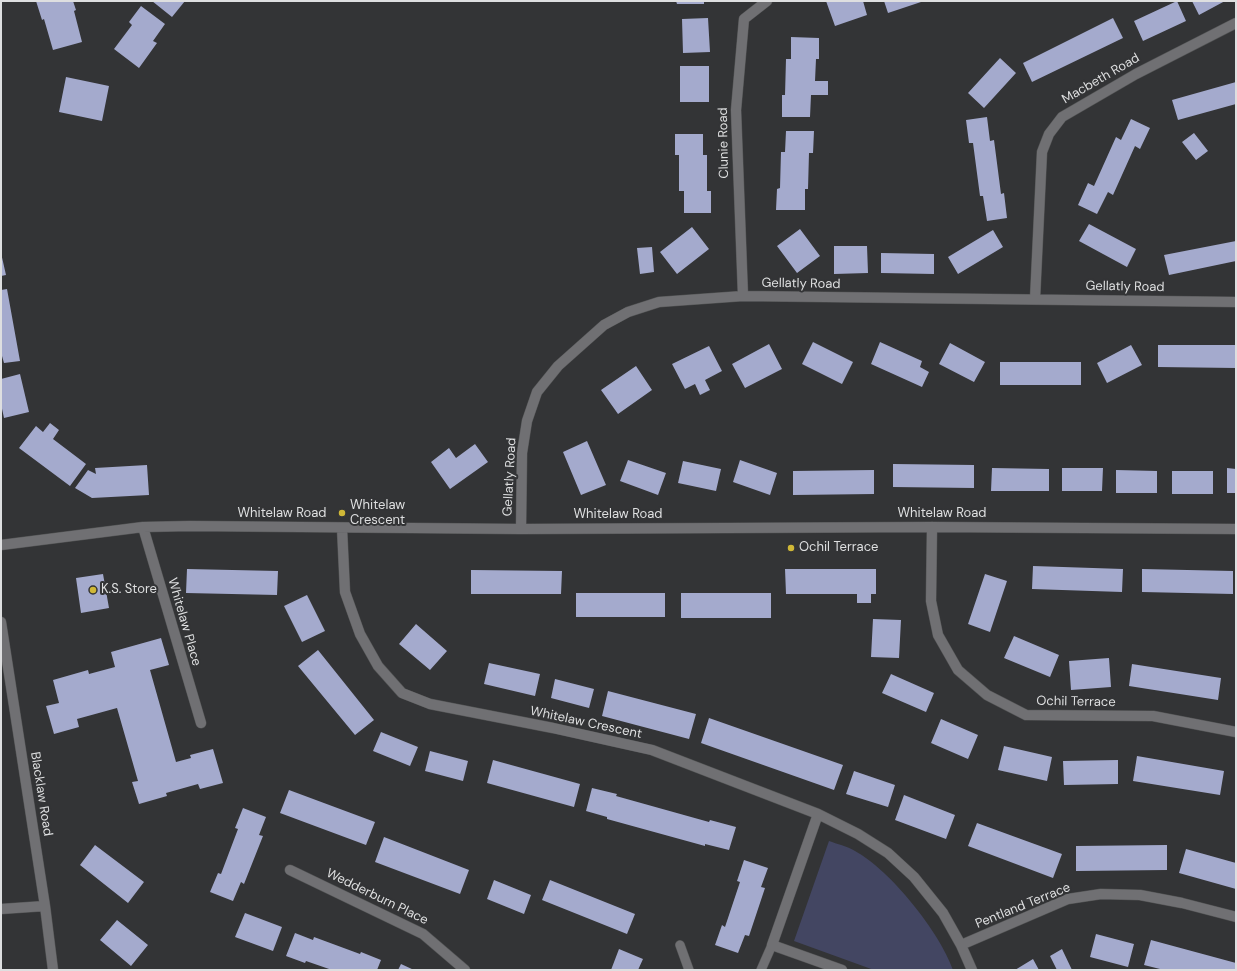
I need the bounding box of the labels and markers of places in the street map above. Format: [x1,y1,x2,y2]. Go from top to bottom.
place label: Whitelaw Crescent [350,498,405,529]
marker: Whitelaw Crescent [337,508,347,518]
place label: Ochil Terrace [799,540,878,556]
marker: Ochil Terrace [786,543,796,553]
place label: K.S. Store [101,582,157,598]
marker: K.S. Store [88,585,98,595]

